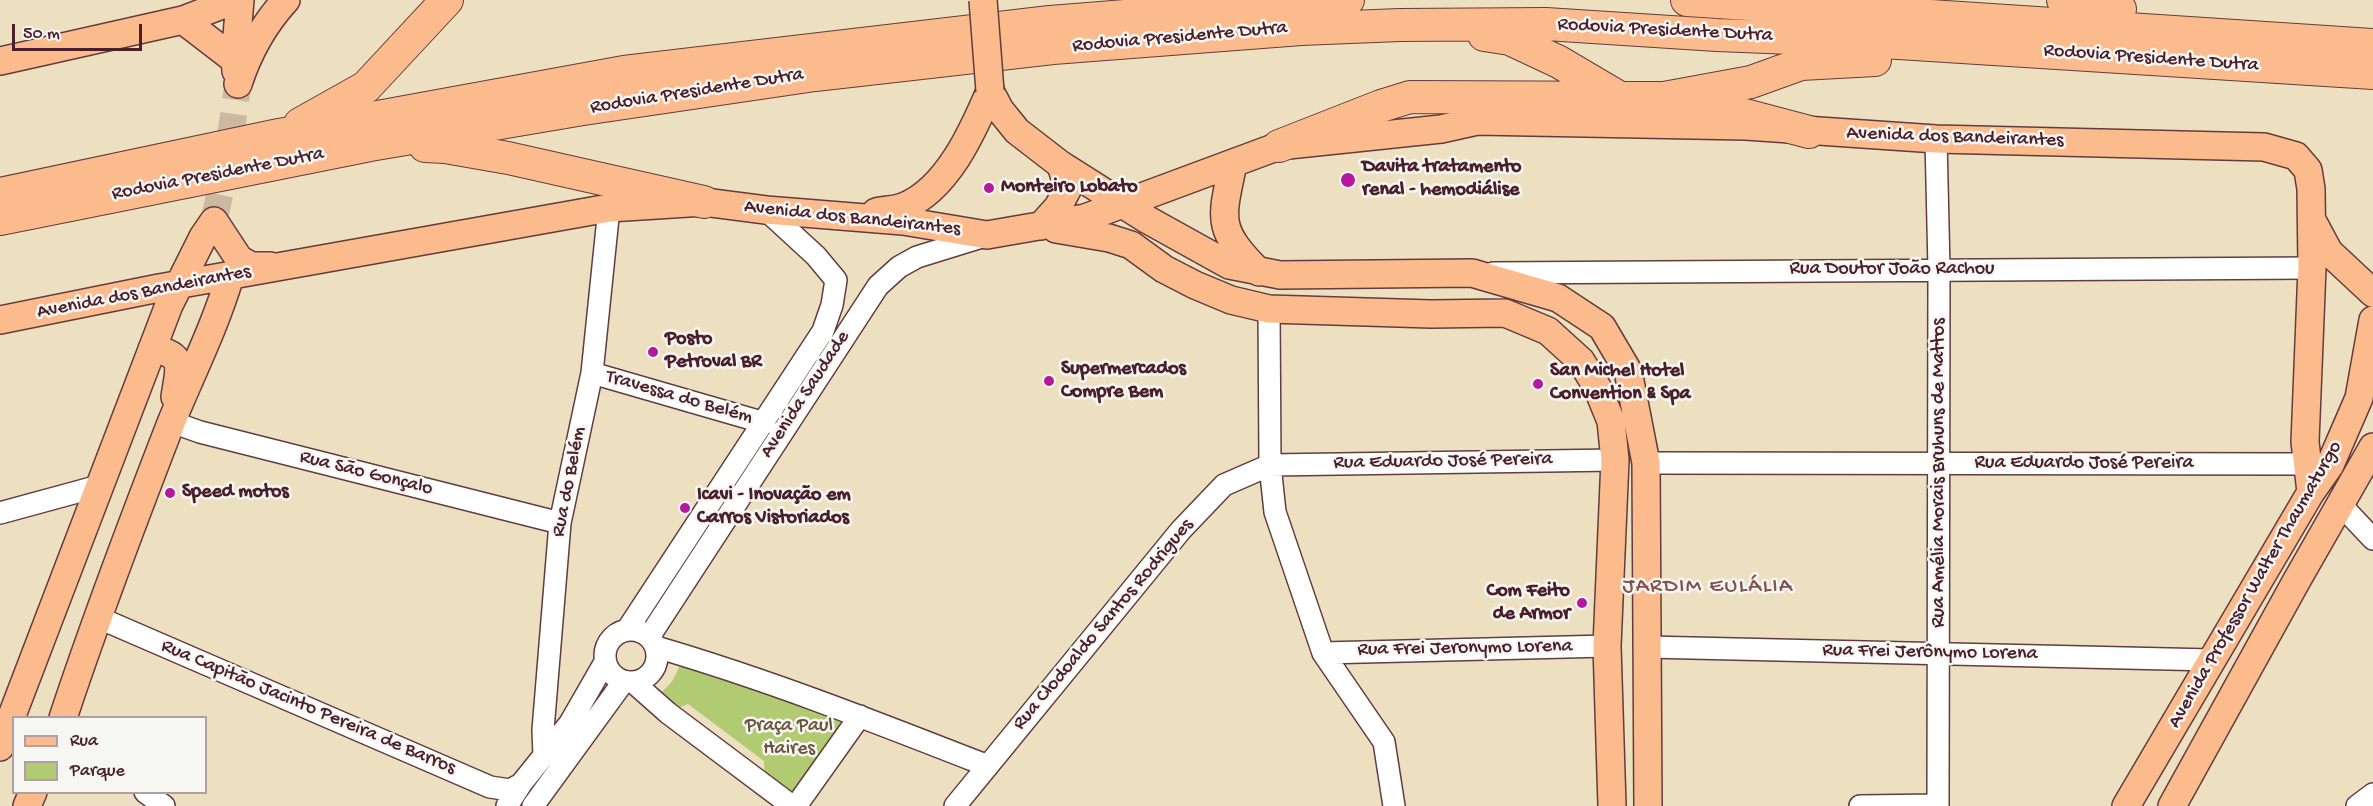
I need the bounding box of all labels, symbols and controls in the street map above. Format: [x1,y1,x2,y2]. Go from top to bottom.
scale bar [15,12,146,50]
street label: Rodovia Presidente Dutra [1557,13,1773,49]
street label: Rodovia Presidente Dutra [1072,17,1288,59]
text: 50 m [23,24,60,45]
street label: Rodovia Presidente Dutra [2043,40,2259,78]
street label: Rodovia Presidente Dutra [589,63,805,121]
street label: Avenida dos Bandeirantes [1846,122,2064,154]
street label: Rodovia Presidente Dutra [110,143,326,207]
place label: Davita tratamento renal - hemodiálise [1362,156,1521,203]
marker: Davita tratamento renal - hemodiálise [1339,171,1357,189]
place label: Monteiro Lobato [1001,176,1138,200]
marker: Monteiro Lobato [982,181,996,195]
street label: Avenida dos Bandeirantes [743,196,961,242]
street label: Rua Doutor João Rachou [1790,258,1994,282]
street label: Avenida dos Bandeirantes [35,260,253,326]
street label: Rua Amélia Morais Bruhuns de Mattos [1928,318,1952,628]
street label: Avenida Saudade [756,327,856,463]
place label: Posto Petroval BR [665,328,762,375]
marker: Posto Petroval BR [646,345,660,359]
place label: Supermercados Compre Bem [1061,358,1186,405]
place label: San Michel Hotel Convention & Spa [1550,360,1691,407]
street label: Travessa do Belém [603,366,755,430]
marker: Supermercados Compre Bem [1042,374,1056,388]
marker: San Michel Hotel Convention & Spa [1531,377,1545,391]
street label: Rua do Belém [548,425,592,539]
street label: Avenida Professor Walter Thaumaturgo [2164,437,2348,733]
street label: Rua São Gonçalo [297,446,435,502]
street label: Rua Eduardo José Pereira [1333,448,1553,476]
street label: Rua Eduardo José Pereira [1975,452,2193,476]
place label: Speed motos [182,481,289,505]
place label: Icavi - Inovação em Carros Vistoriados [697,484,851,531]
marker: Speed motos [163,486,177,500]
marker: Icavi - Inovação em Carros Vistoriados [678,501,692,515]
street label: Rua Clodoaldo Santos Rodrigues [1008,514,1200,736]
district label: JARDIM EULÁLIA [1622,575,1794,601]
place label: Com Feito de Armor [1486,580,1570,627]
marker: Com Feito de Armor [1575,596,1589,610]
street label: Rua Capitão Jacinto Pereira de Barros [157,635,459,781]
street label: Rua Frei Jeronymo Lorena [1357,635,1573,663]
street label: Rua Frei Jerônymo Lorena [1822,639,2038,667]
park label: Praça Paul Haires [745,715,833,762]
legend [12,716,207,794]
text: Rua [70,731,98,752]
text: Parque [70,761,125,782]

